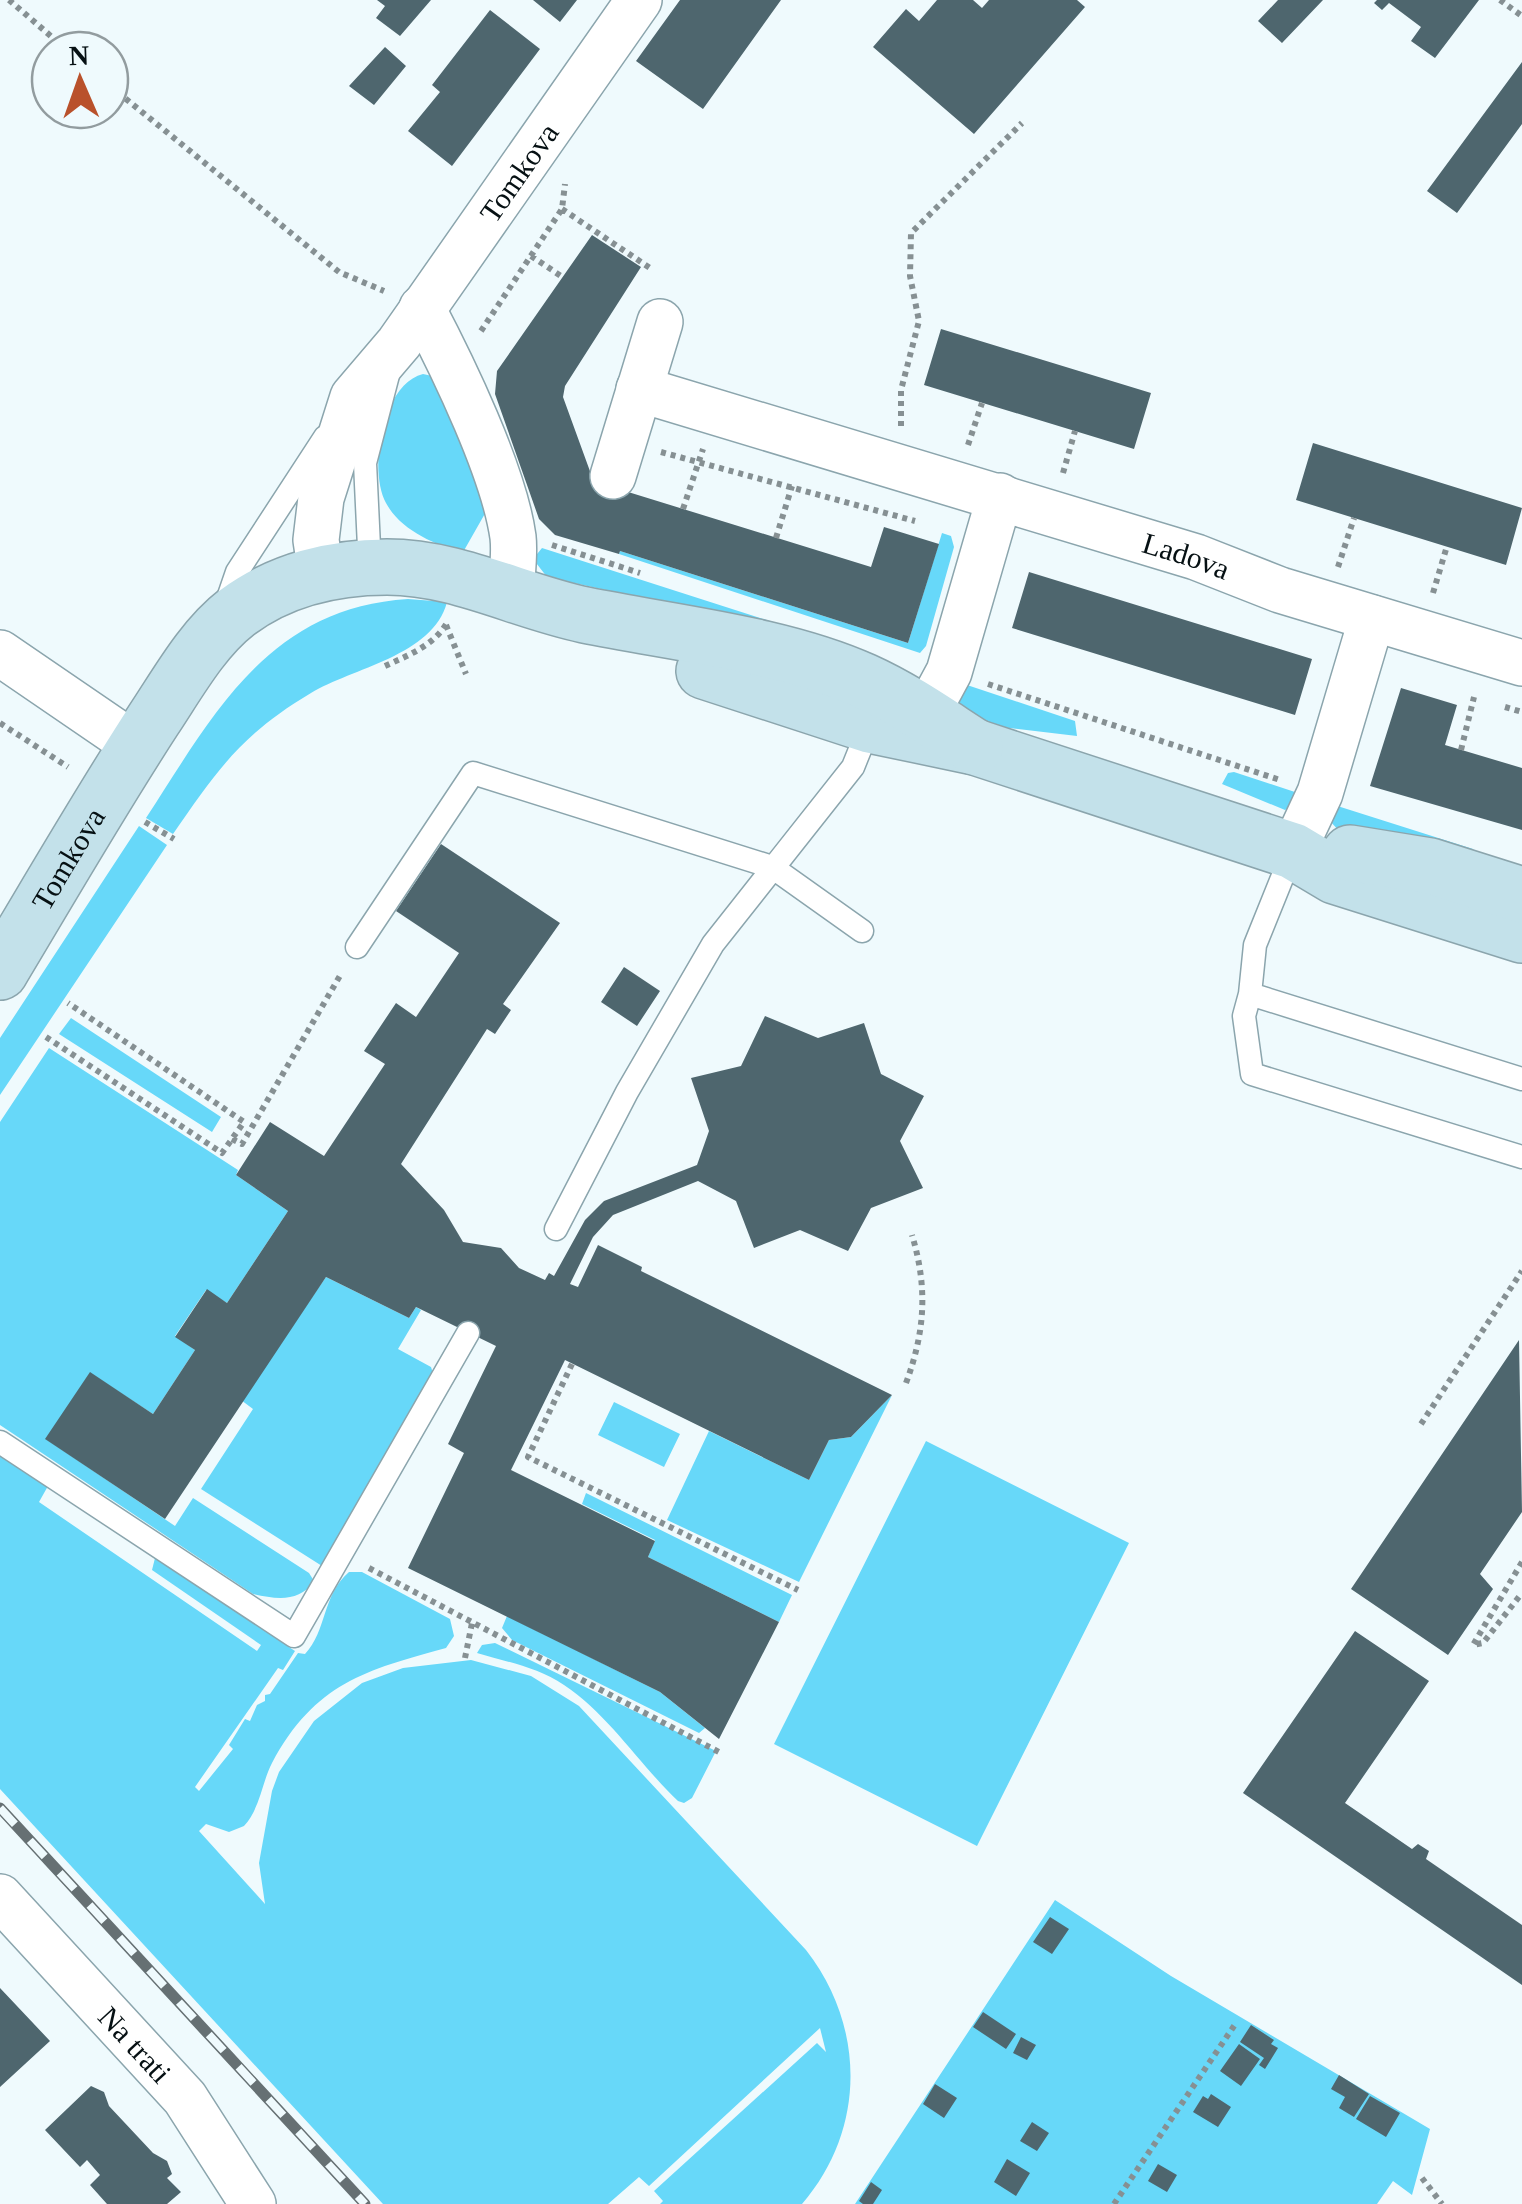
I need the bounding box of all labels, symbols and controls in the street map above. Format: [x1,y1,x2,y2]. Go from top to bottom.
north arrow [30,30,130,130]
text: N [68,40,90,71]
street label: Tomkova [473,116,564,228]
street label: Ladova [1139,525,1235,585]
street label: Tomkova [25,802,111,915]
street label: Na trati [93,2000,178,2089]

